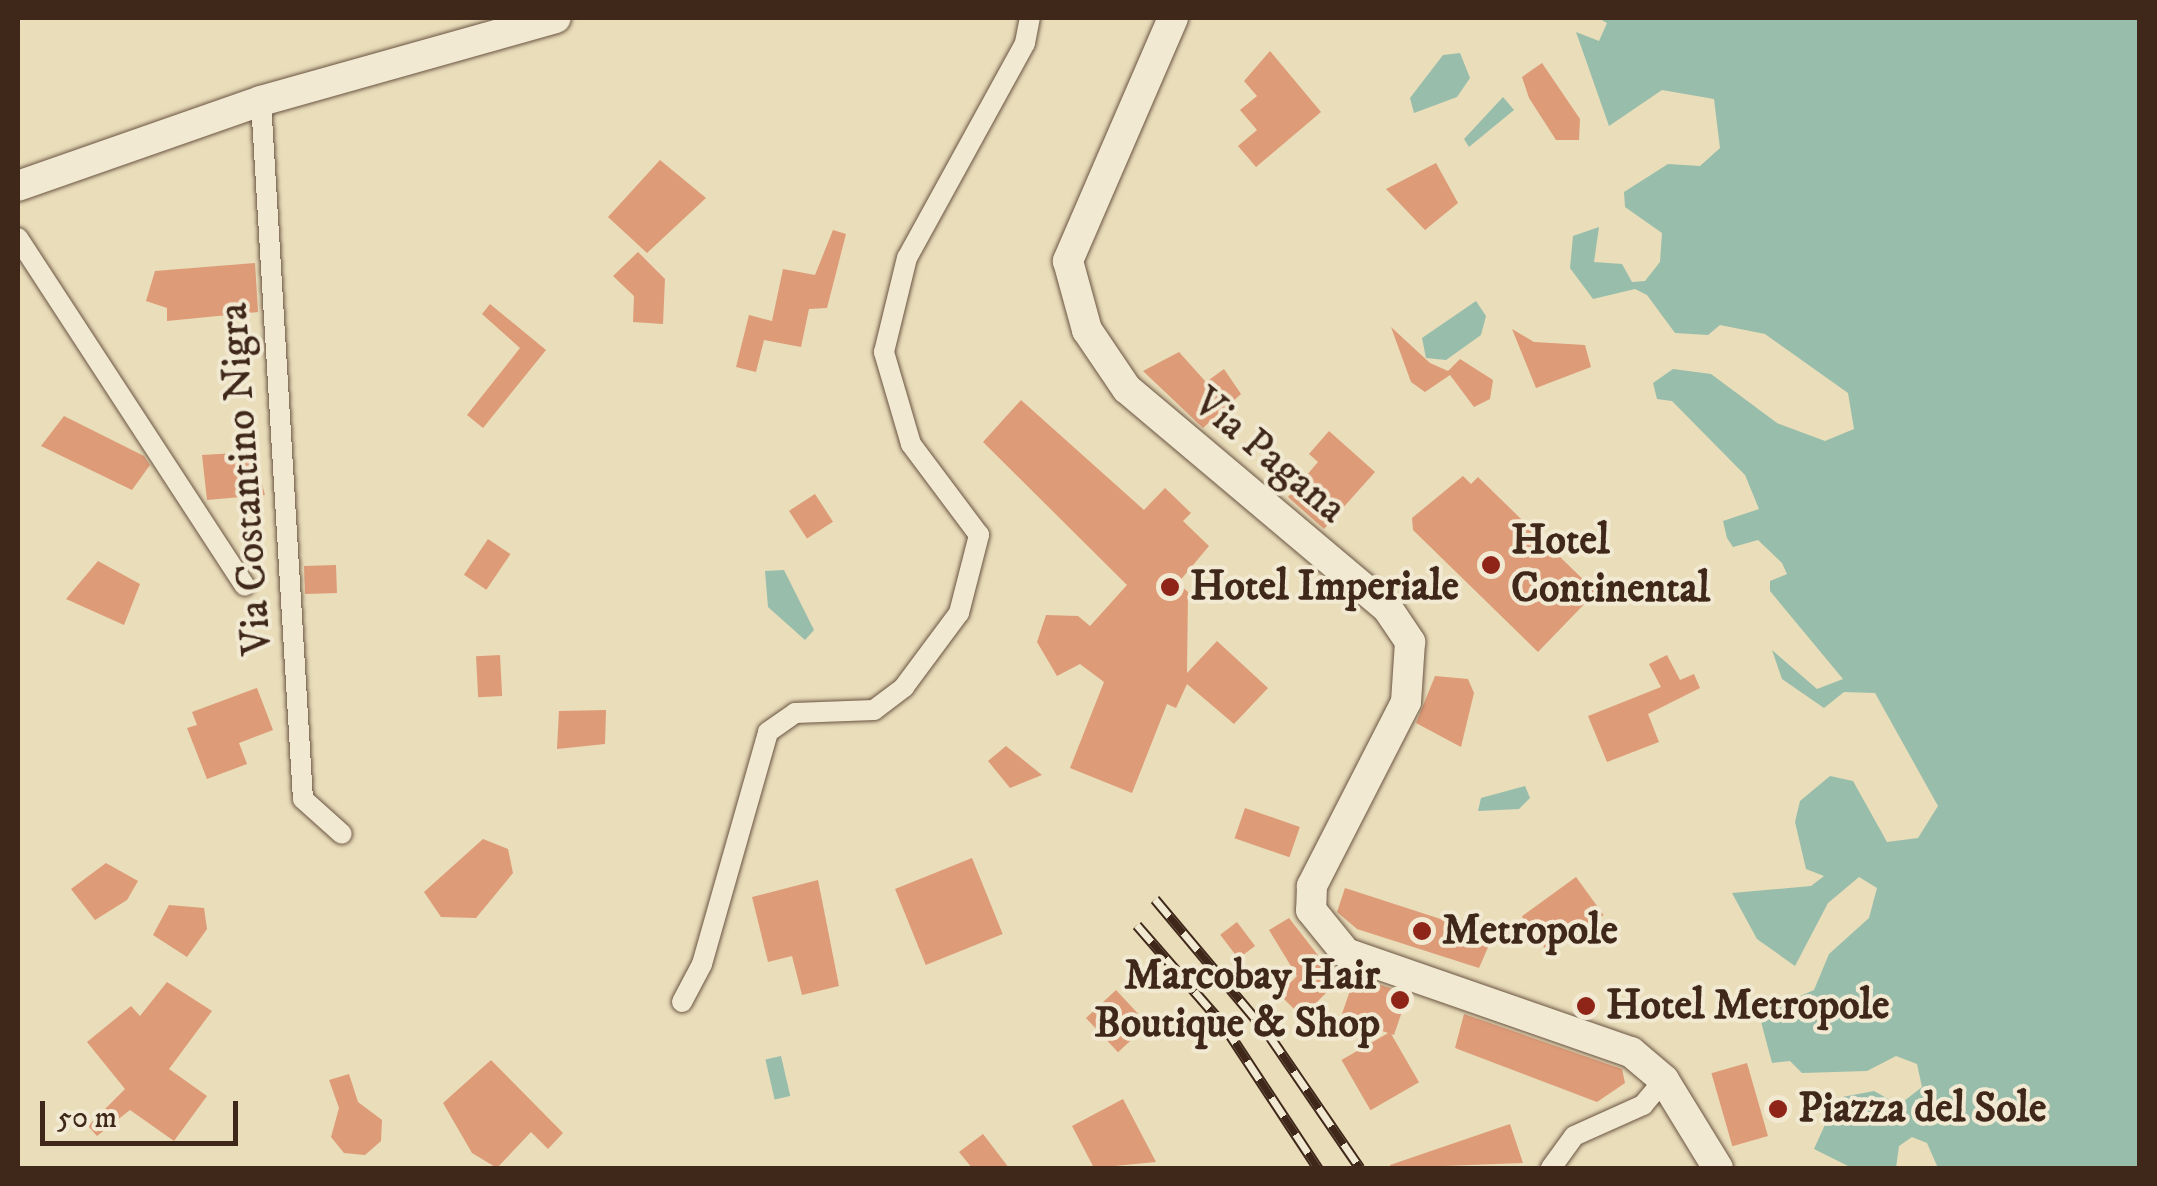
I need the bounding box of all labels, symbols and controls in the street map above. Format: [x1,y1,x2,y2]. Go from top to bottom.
street label: Via Costantino Nigra [209,301,283,657]
street label: Via Pagana [1182,377,1356,535]
place label: Hotel Continental [1511,516,1710,614]
marker: Hotel Continental [1480,554,1502,576]
place label: Hotel Imperiale [1190,562,1459,612]
marker: Hotel Imperiale [1159,576,1181,598]
place label: Metropole [1442,906,1618,956]
marker: Metropole [1411,920,1433,942]
place label: Marcobay Hair Boutique & Shop [1094,951,1380,1050]
place label: Hotel Metropole [1606,981,1889,1031]
marker: Marcobay Hair Boutique & Shop [1389,989,1411,1011]
marker: Hotel Metropole [1575,995,1597,1017]
scale bar [45,1081,242,1143]
place label: Piazza del Sole [1798,1084,2046,1134]
marker: Piazza del Sole [1767,1098,1789,1120]
text: 50 m [57,1100,117,1137]

